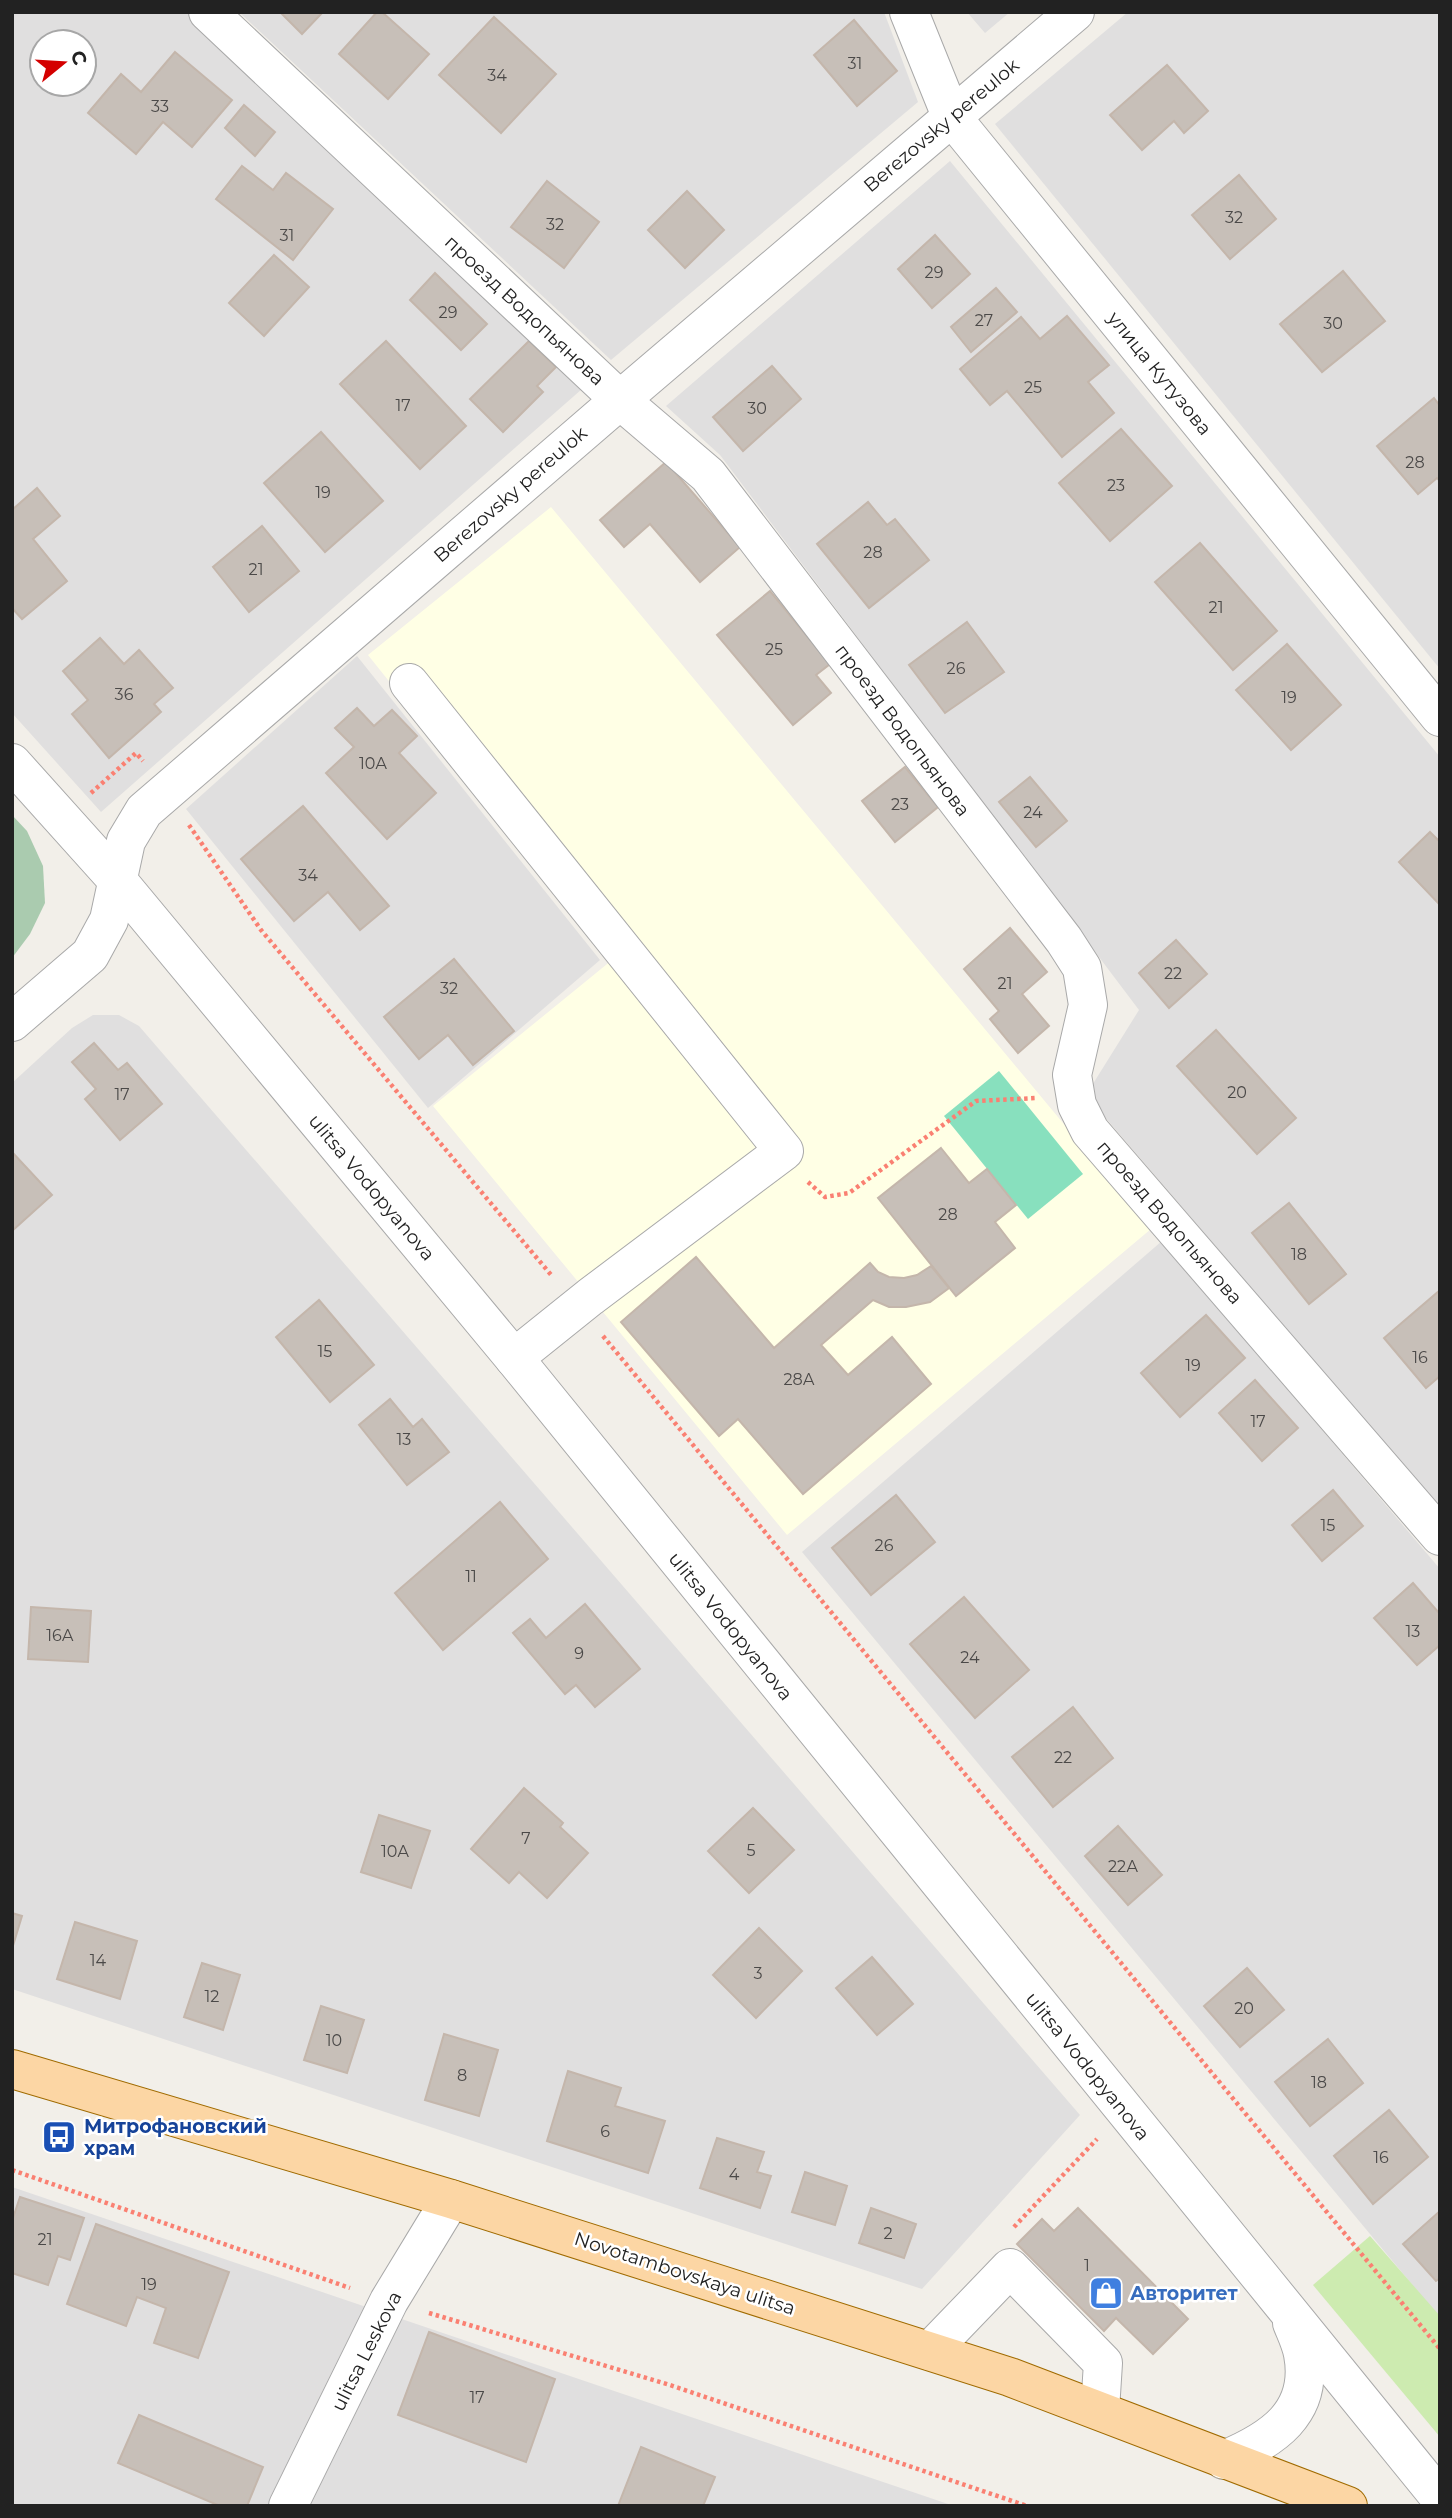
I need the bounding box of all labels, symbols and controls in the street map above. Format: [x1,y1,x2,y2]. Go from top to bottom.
north arrow [28,28,98,98]
text: С [66,48,92,68]
street label: Berezovsky pereulok [859,53,1024,197]
house number: 31 [848,54,862,73]
house number: 34 [487,66,507,85]
house number: 33 [151,97,169,116]
house number: 32 [1225,208,1243,227]
house number: 32 [546,215,564,234]
house number: 31 [280,226,294,245]
street label: проезд Водопьянова [440,230,609,390]
house number: 29 [925,263,943,282]
house number: 29 [439,303,457,322]
street label: улица Кутузова [1102,306,1216,440]
house number: 27 [975,311,993,330]
house number: 30 [1323,314,1343,333]
house number: 25 [1024,378,1042,397]
house number: 17 [395,396,411,415]
house number: 30 [747,399,767,418]
street label: Berezovsky pereulok [429,421,592,567]
house number: 28 [1405,453,1425,472]
house number: 23 [1107,476,1125,495]
house number: 19 [315,483,331,502]
house number: 28 [863,543,883,562]
house number: 21 [249,560,263,579]
house number: 21 [1209,598,1223,617]
house number: 25 [765,640,783,659]
street label: проезд Водопьянова [830,640,975,821]
house number: 26 [947,659,966,678]
house number: 36 [115,685,134,704]
house number: 19 [1281,688,1297,707]
house number: 10А [359,754,387,773]
house number: 23 [891,795,909,814]
house number: 24 [1023,803,1043,822]
house number: 34 [298,866,318,885]
house number: 22 [1164,964,1182,983]
house number: 21 [998,974,1012,993]
house number: 32 [440,979,458,998]
house number: 20 [1227,1083,1247,1102]
house number: 17 [114,1085,130,1104]
street label: ulitsa Vodopyanova [304,1109,440,1265]
street label: проезд Водопьянова [1092,1136,1247,1309]
house number: 28 [938,1205,958,1224]
house number: 18 [1291,1245,1307,1264]
house number: 15 [318,1342,332,1361]
house number: 16 [1412,1348,1428,1367]
house number: 19 [1185,1356,1201,1375]
house number: 28А [783,1370,815,1389]
house number: 17 [1250,1412,1266,1431]
house number: 13 [397,1430,411,1449]
house number: 15 [1321,1516,1335,1535]
house number: 26 [875,1536,894,1555]
street label: ulitsa Vodopyanova [664,1547,798,1705]
house number: 11 [465,1567,477,1586]
house number: 13 [1406,1622,1420,1641]
house number: 16А [46,1626,74,1645]
house number: 9 [574,1644,584,1663]
house number: 24 [960,1648,980,1667]
house number: 22 [1054,1748,1072,1767]
house number: 7 [521,1829,531,1848]
house number: 5 [746,1841,756,1860]
house number: 10А [381,1842,409,1861]
house number: 22А [1108,1857,1138,1876]
house number: 14 [90,1951,107,1970]
house number: 3 [753,1964,763,1983]
house number: 12 [205,1987,219,2006]
street label: ulitsa Vodopyanova [1021,1987,1155,2145]
house number: 20 [1234,1999,1254,2018]
house number: 10 [326,2031,342,2050]
house number: 8 [457,2066,467,2085]
house number: 18 [1311,2073,1327,2092]
place label: Митрофановский храм [84,2115,267,2160]
bus stop icon: Митрофановский храм [40,2118,78,2156]
house number: 6 [600,2122,610,2141]
house number: 16 [1373,2148,1389,2167]
house number: 4 [729,2165,740,2184]
house number: 2 [883,2224,893,2243]
street label: Novotambovskaya ulitsa [572,2227,798,2320]
house number: 21 [38,2230,52,2249]
house number: 1 [1084,2256,1090,2275]
shop icon: Авторитет [1087,2274,1125,2312]
house number: 19 [141,2275,157,2294]
place label: Авторитет [1130,2282,1238,2305]
street label: ulitsa Leskova [326,2287,407,2415]
house number: 17 [469,2388,485,2407]

